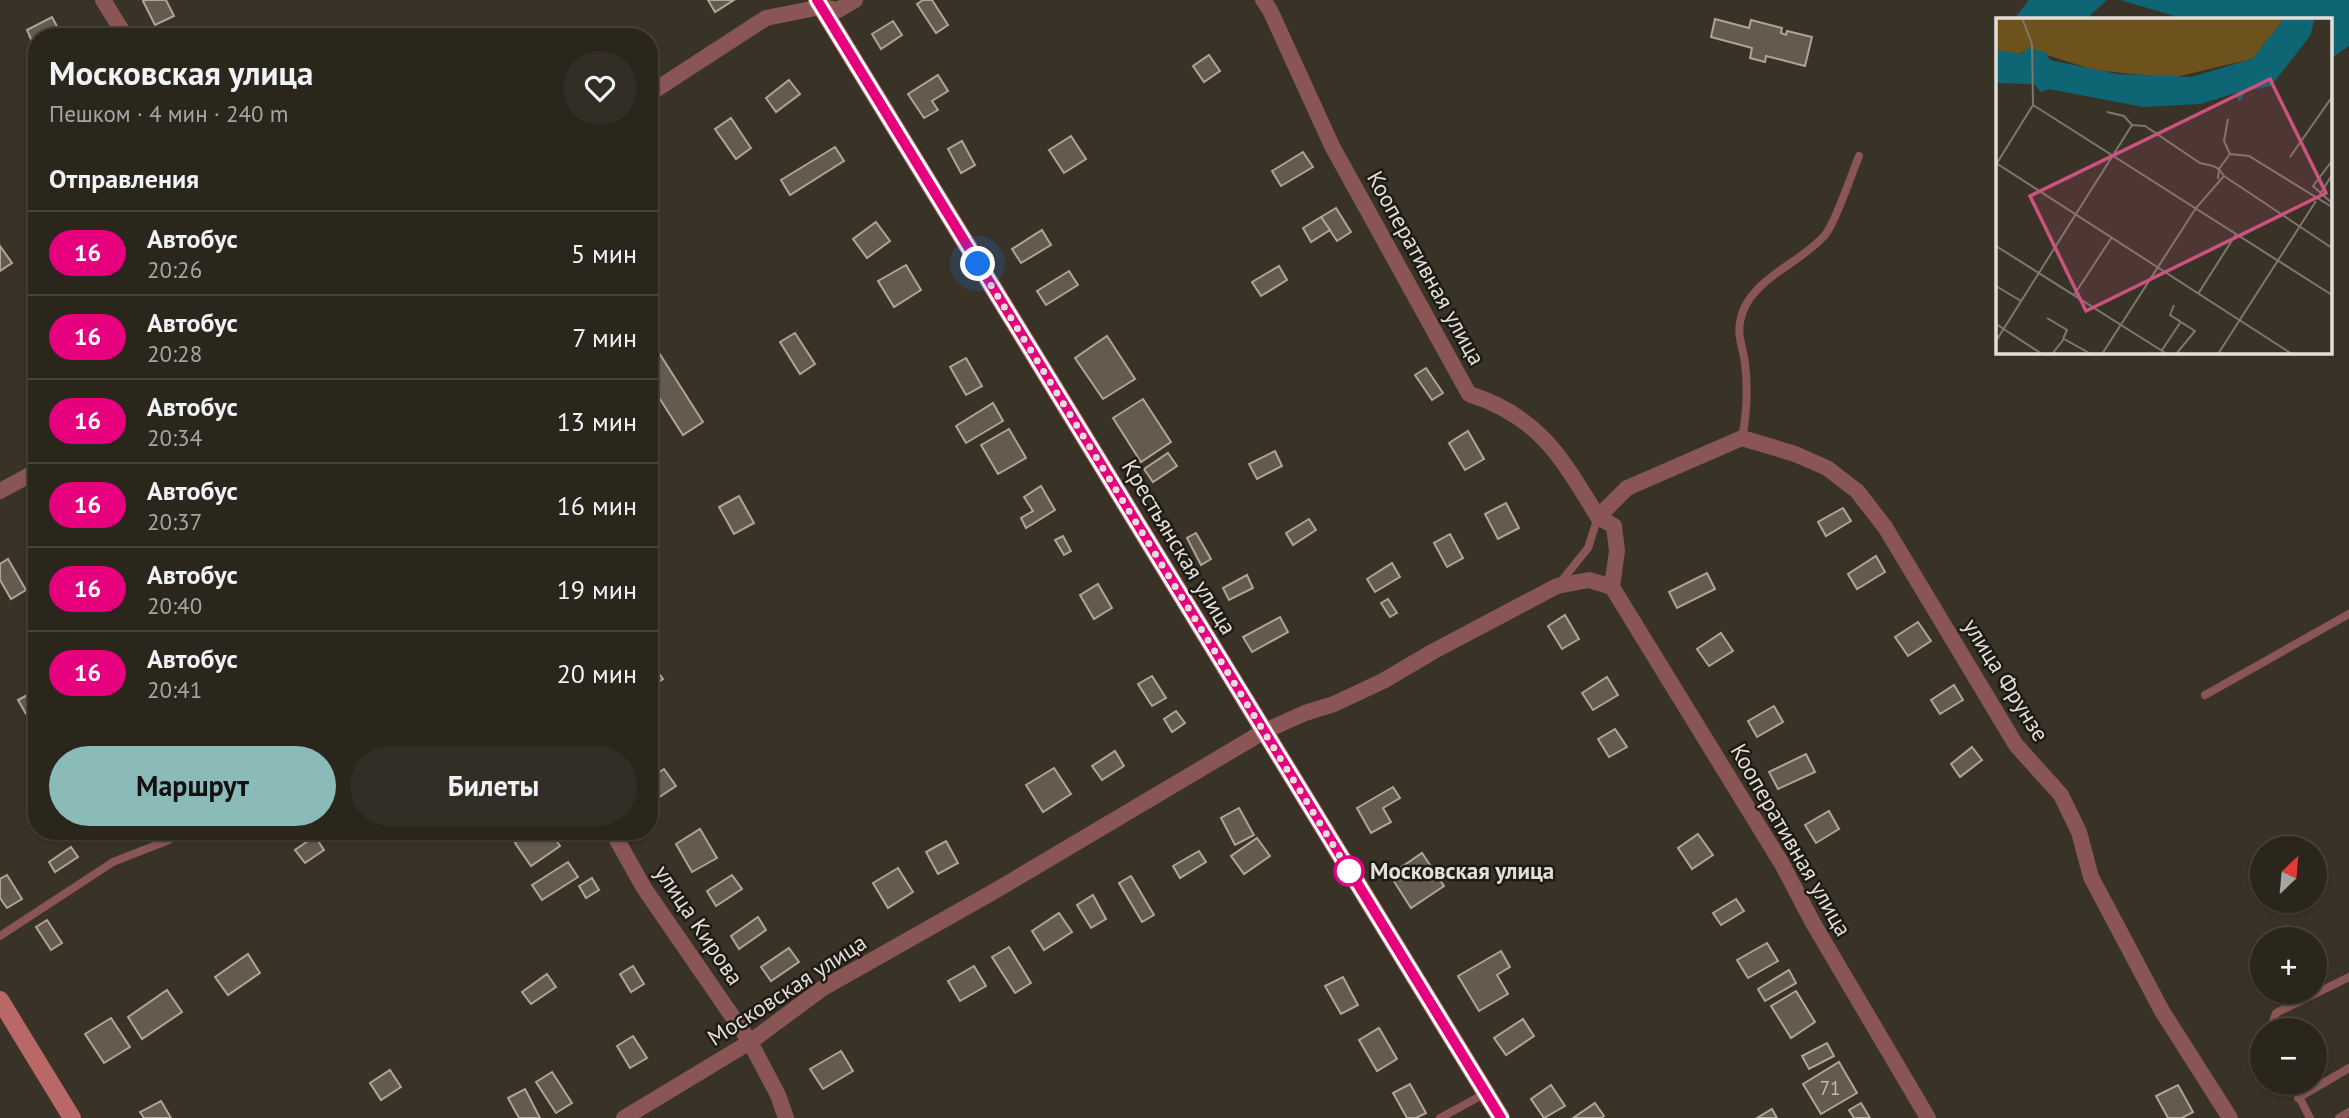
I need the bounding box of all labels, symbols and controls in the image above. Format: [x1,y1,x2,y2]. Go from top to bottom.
inset map [1996,18,2332,354]
text: Московская улица [49,51,313,94]
button: heart [563,51,637,125]
text: Пешком · 4 мин · 240 m [49,99,288,128]
text: Отправления [49,162,199,195]
street label: Кооперативная улица [1361,166,1492,370]
text: Автобус [147,222,238,255]
text: 16 [74,237,101,268]
text: 5 мин [571,237,637,270]
your location [960,246,995,281]
text: 20:26 [147,255,202,284]
text: Автобус [147,306,238,339]
text: 16 [74,321,101,352]
text: 7 мин [572,321,637,354]
text: 20:28 [147,339,202,368]
text: Автобус [147,390,238,423]
text: 16 [74,405,101,436]
text: 13 мин [557,405,637,438]
text: 20:34 [147,423,202,452]
street label: Крестьянская улица [1116,454,1243,640]
text: Автобус [147,474,238,507]
text: 16 [74,489,101,520]
text: 16 мин [557,489,637,522]
text: 20:37 [147,507,202,536]
text: Автобус [147,558,238,591]
text: 16 [74,573,101,604]
text: 19 мин [557,573,637,606]
text: 20:40 [147,591,202,620]
street label: улица Фрунзе [1957,613,2056,747]
text: Автобус [147,642,238,675]
text: 16 [74,657,101,688]
text: 20 мин [557,657,637,690]
text: 20:41 [147,675,202,704]
street label: Кооперативная улица [1724,738,1858,941]
button: Маршрут [49,746,336,826]
button: Билеты [350,746,637,826]
north arrow [2250,836,2328,914]
map controls [2250,836,2327,1095]
marker: Московская улица [1334,856,1364,886]
place label: Московская улица [1370,856,1554,885]
street label: улица Кирова [649,859,750,990]
street label: Московская улица [702,927,872,1052]
button: + [2250,927,2327,1004]
button: − [2250,1018,2327,1095]
house number: 71 [1820,1076,1840,1100]

